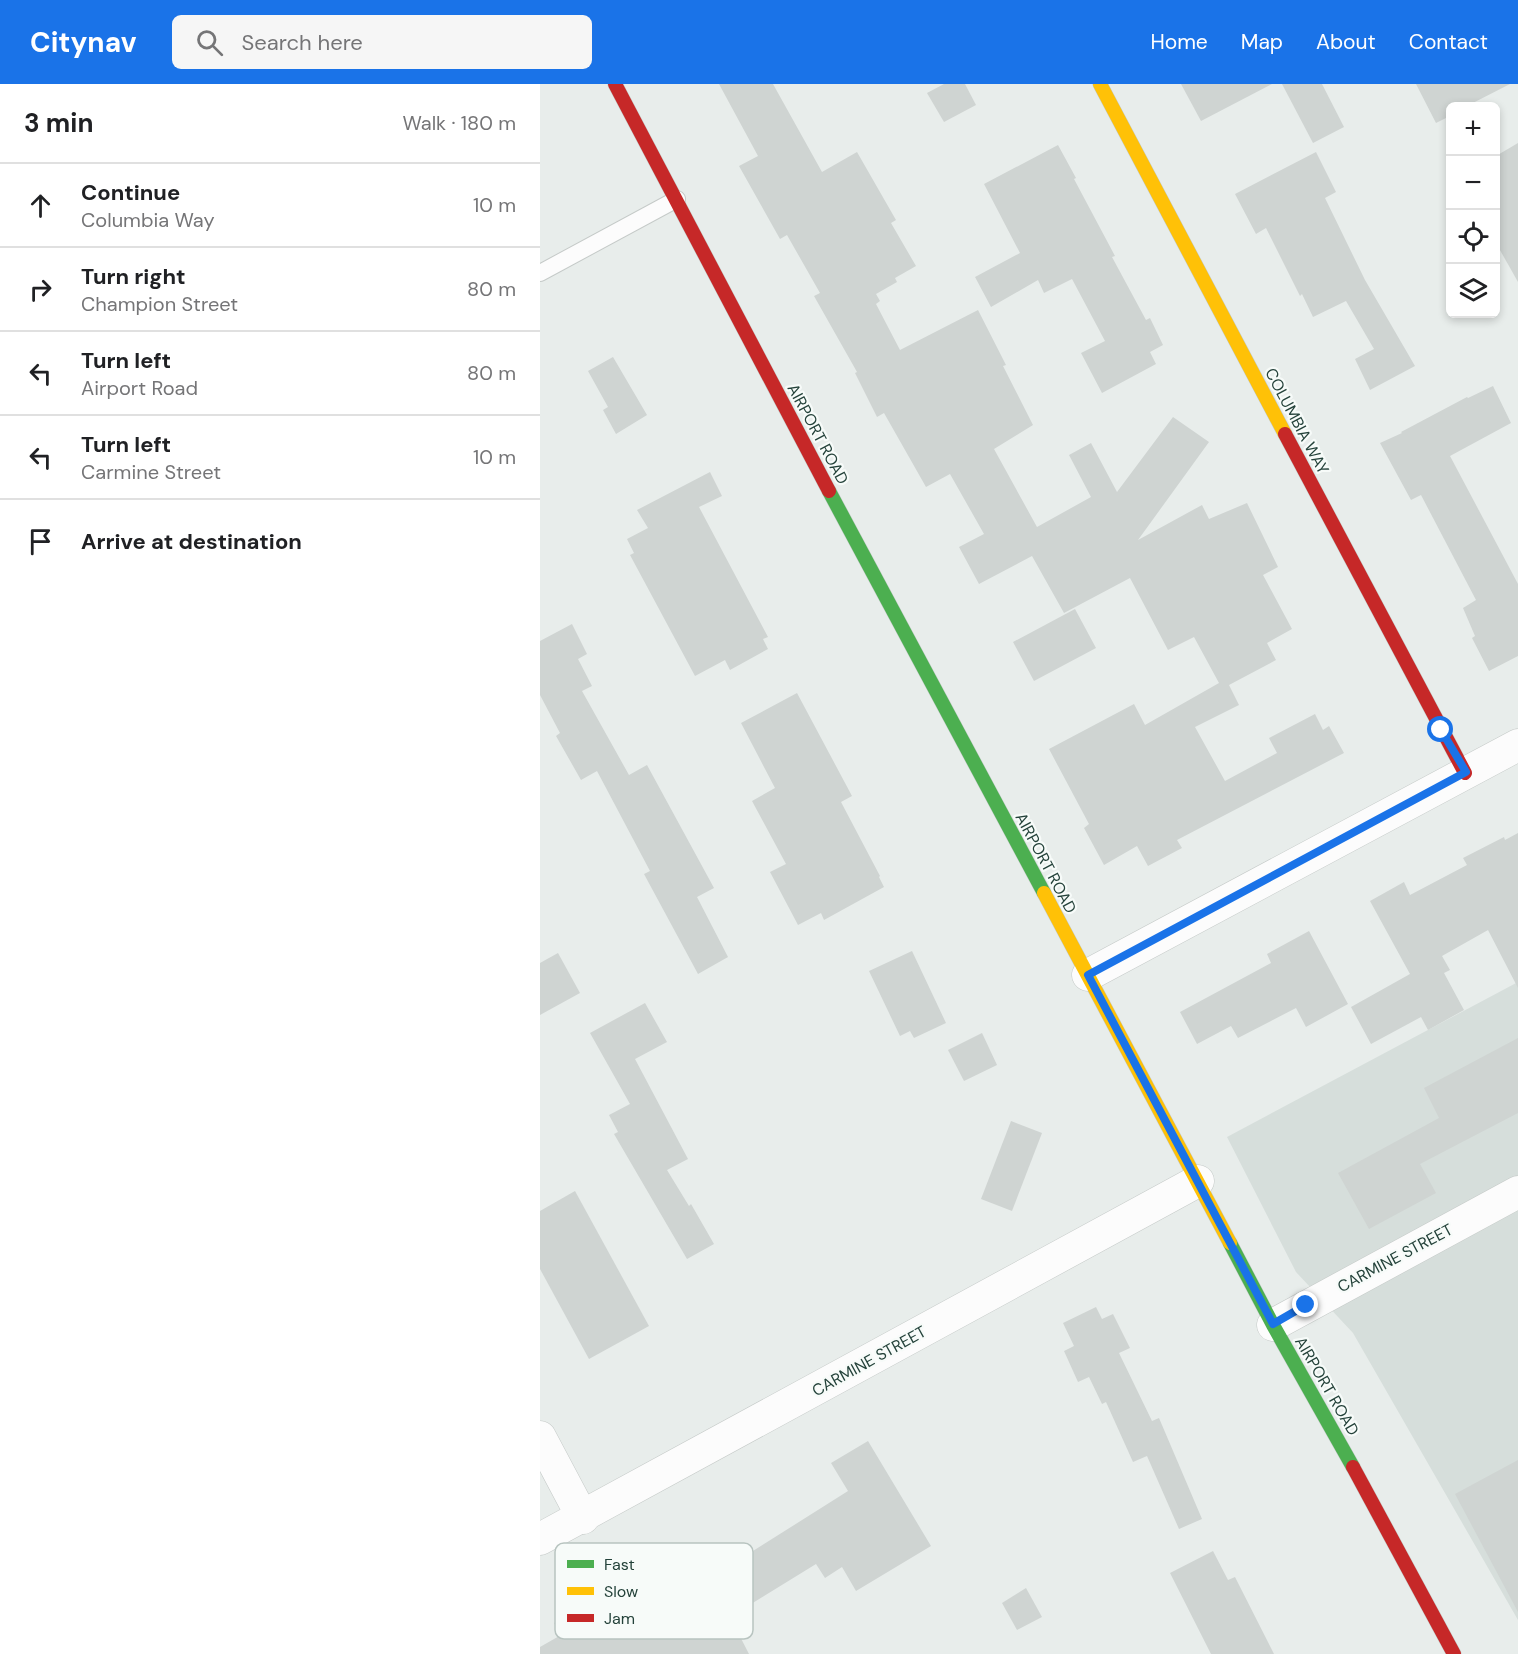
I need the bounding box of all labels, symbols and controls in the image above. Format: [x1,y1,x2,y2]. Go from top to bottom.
search box [172,15,592,69]
text: Citynav [30,24,136,61]
icon: search [193,26,226,59]
text: Search here [241,28,363,57]
text: Home [1150,28,1208,56]
text: Map [1241,28,1283,56]
text: About [1316,28,1376,56]
text: Contact [1409,28,1488,56]
map controls [1446,102,1500,318]
button: + [1446,102,1500,156]
text: 3 min [24,106,93,140]
text: Walk · 180 m [402,110,516,136]
button: − [1446,156,1500,210]
text: Continue [81,178,180,207]
icon: ahead [24,189,57,222]
text: 10 m [473,192,516,218]
text: Columbia Way [81,207,215,233]
button: locate [1446,210,1500,264]
text: Turn right [81,262,186,291]
button: layers [1446,264,1500,318]
icon: right [24,273,57,306]
text: 80 m [467,276,516,302]
text: Champion Street [81,291,238,317]
text: Turn left [81,346,171,375]
icon: left [24,357,57,390]
text: 80 m [467,360,516,386]
street label: COLUMBIA WAY [1260,364,1334,478]
text: Airport Road [81,375,198,401]
street label: AIRPORT ROAD [783,380,853,488]
text: Turn left [81,430,171,459]
icon: left [24,441,57,474]
text: 10 m [473,444,516,470]
text: Carmine Street [81,459,221,485]
icon: arrive [24,525,57,558]
text: Arrive at destination [81,527,302,556]
route start [1427,716,1453,742]
street label: AIRPORT ROAD [1011,809,1081,917]
street label: CARMINE STREET [1334,1219,1456,1297]
route end [1292,1291,1318,1317]
street label: CARMINE STREET [808,1321,930,1401]
street label: AIRPORT ROAD [1290,1333,1364,1439]
legend [555,1543,753,1639]
text: Fast [604,1554,635,1575]
text: Slow [604,1581,638,1602]
text: Jam [604,1608,635,1629]

